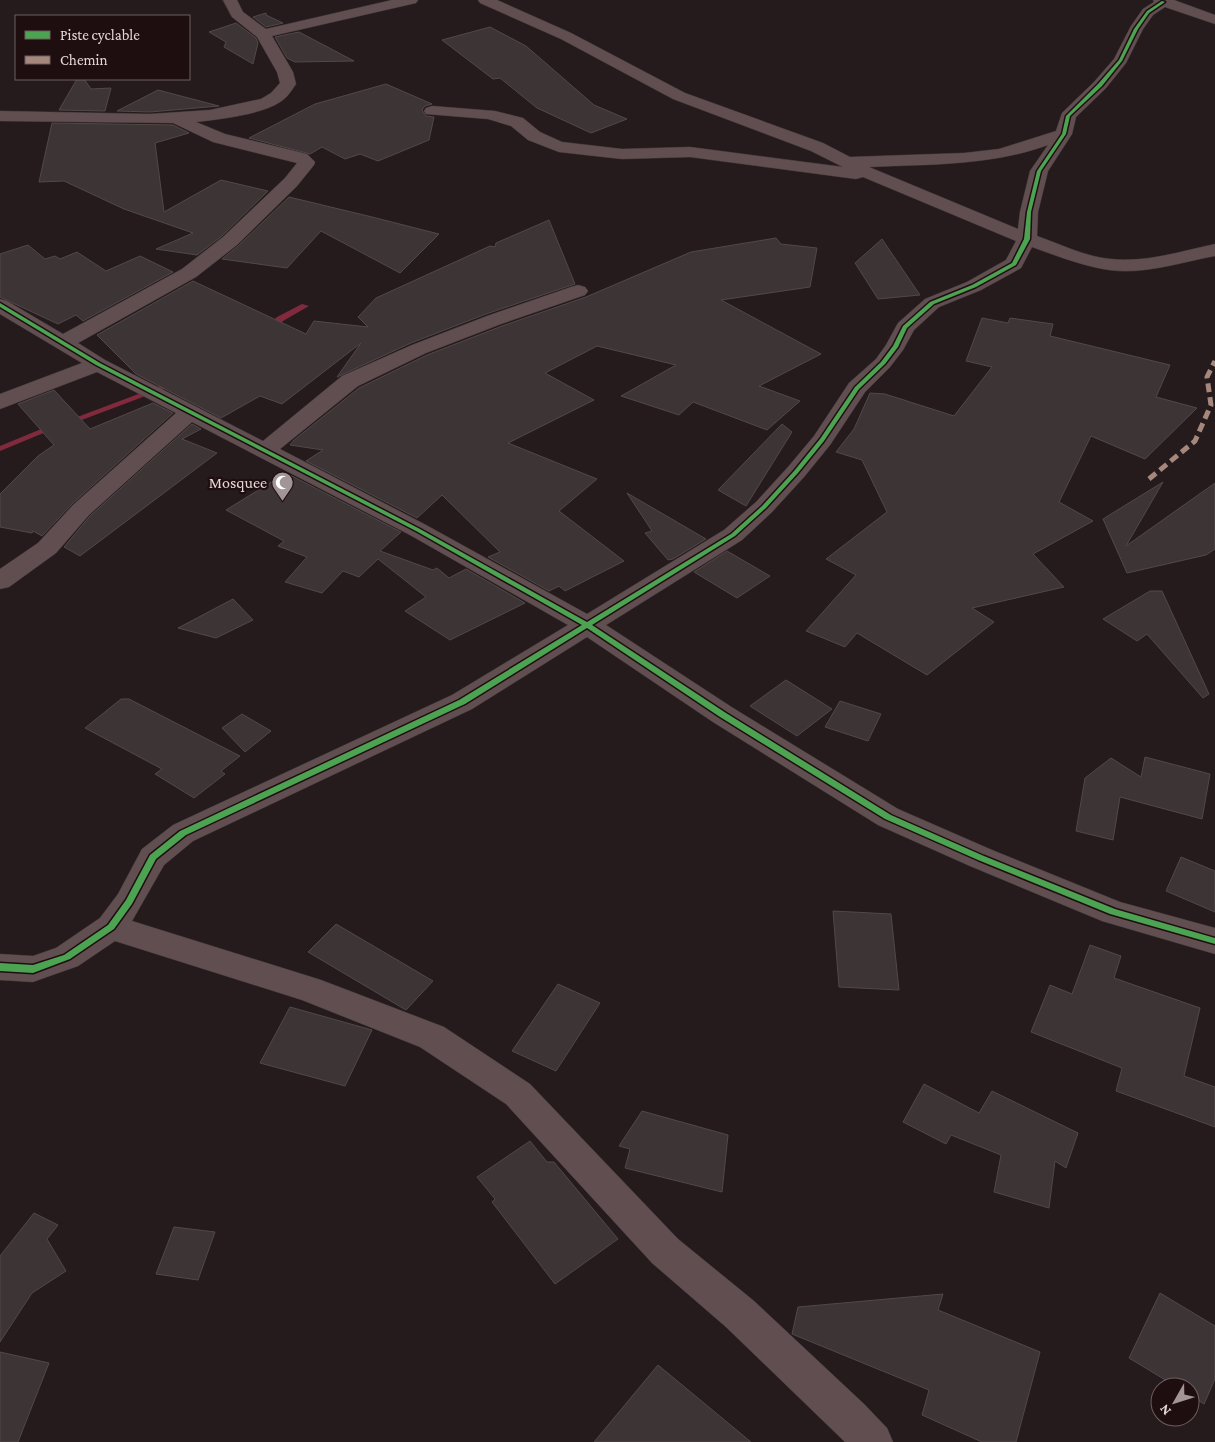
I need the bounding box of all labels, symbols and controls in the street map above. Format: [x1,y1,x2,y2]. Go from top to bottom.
legend [15,15,190,80]
text: Piste cyclable [60,27,140,44]
text: Chemin [60,52,108,68]
mosque icon: Mosquee [271,470,295,501]
place label: Mosquee [209,474,267,492]
north arrow [1150,1377,1200,1427]
text: N [1155,1401,1174,1419]

